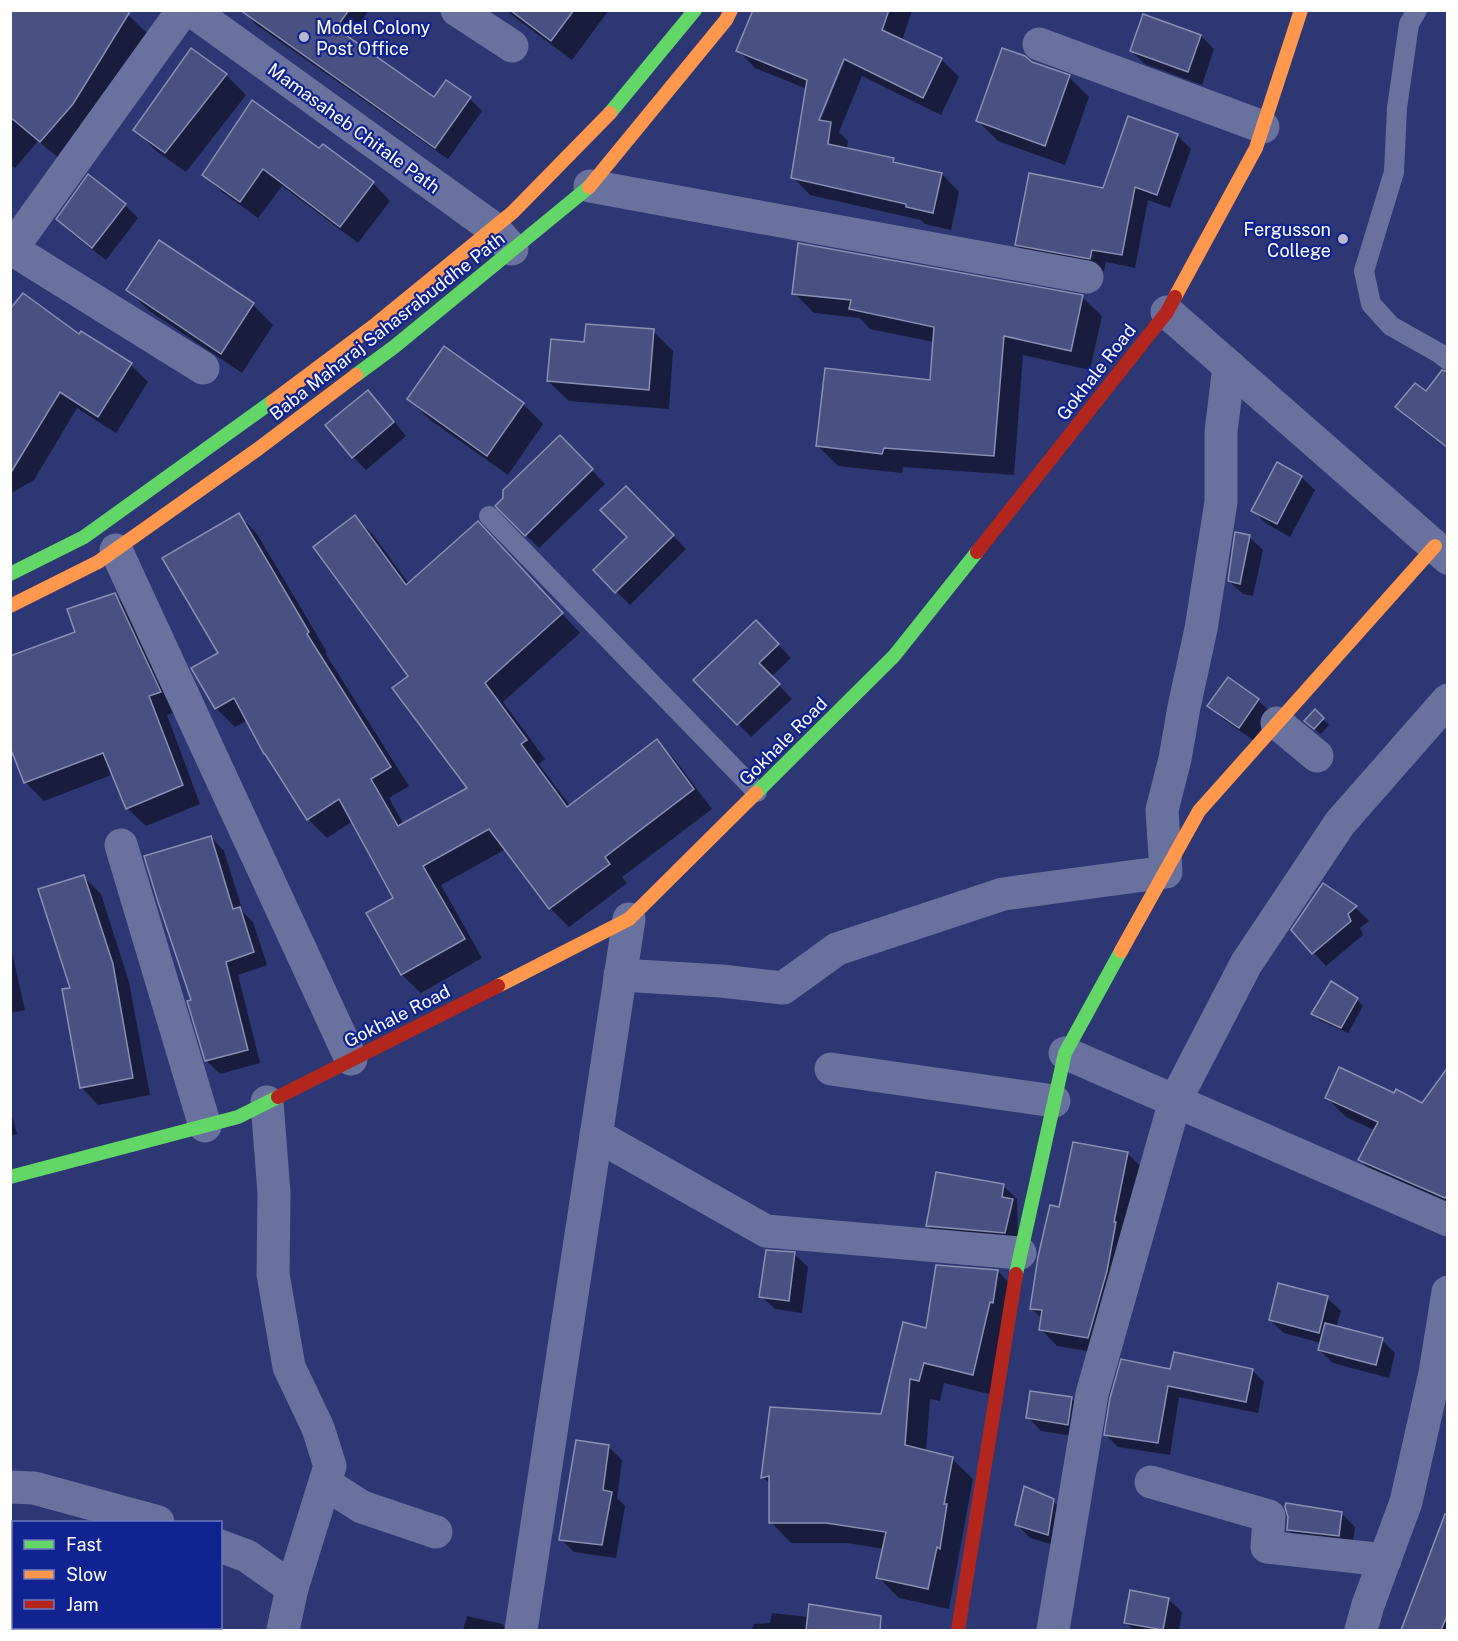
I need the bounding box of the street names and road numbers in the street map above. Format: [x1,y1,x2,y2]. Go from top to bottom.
street label: Mamasaheb Chitale Path [264,58,444,198]
street label: Baba Maharaj Sahasrabuddhe Path [265,228,509,424]
street label: Gokhale Road [1052,320,1140,424]
street label: Gokhale Road [735,693,831,789]
street label: Gokhale Road [341,980,453,1052]

